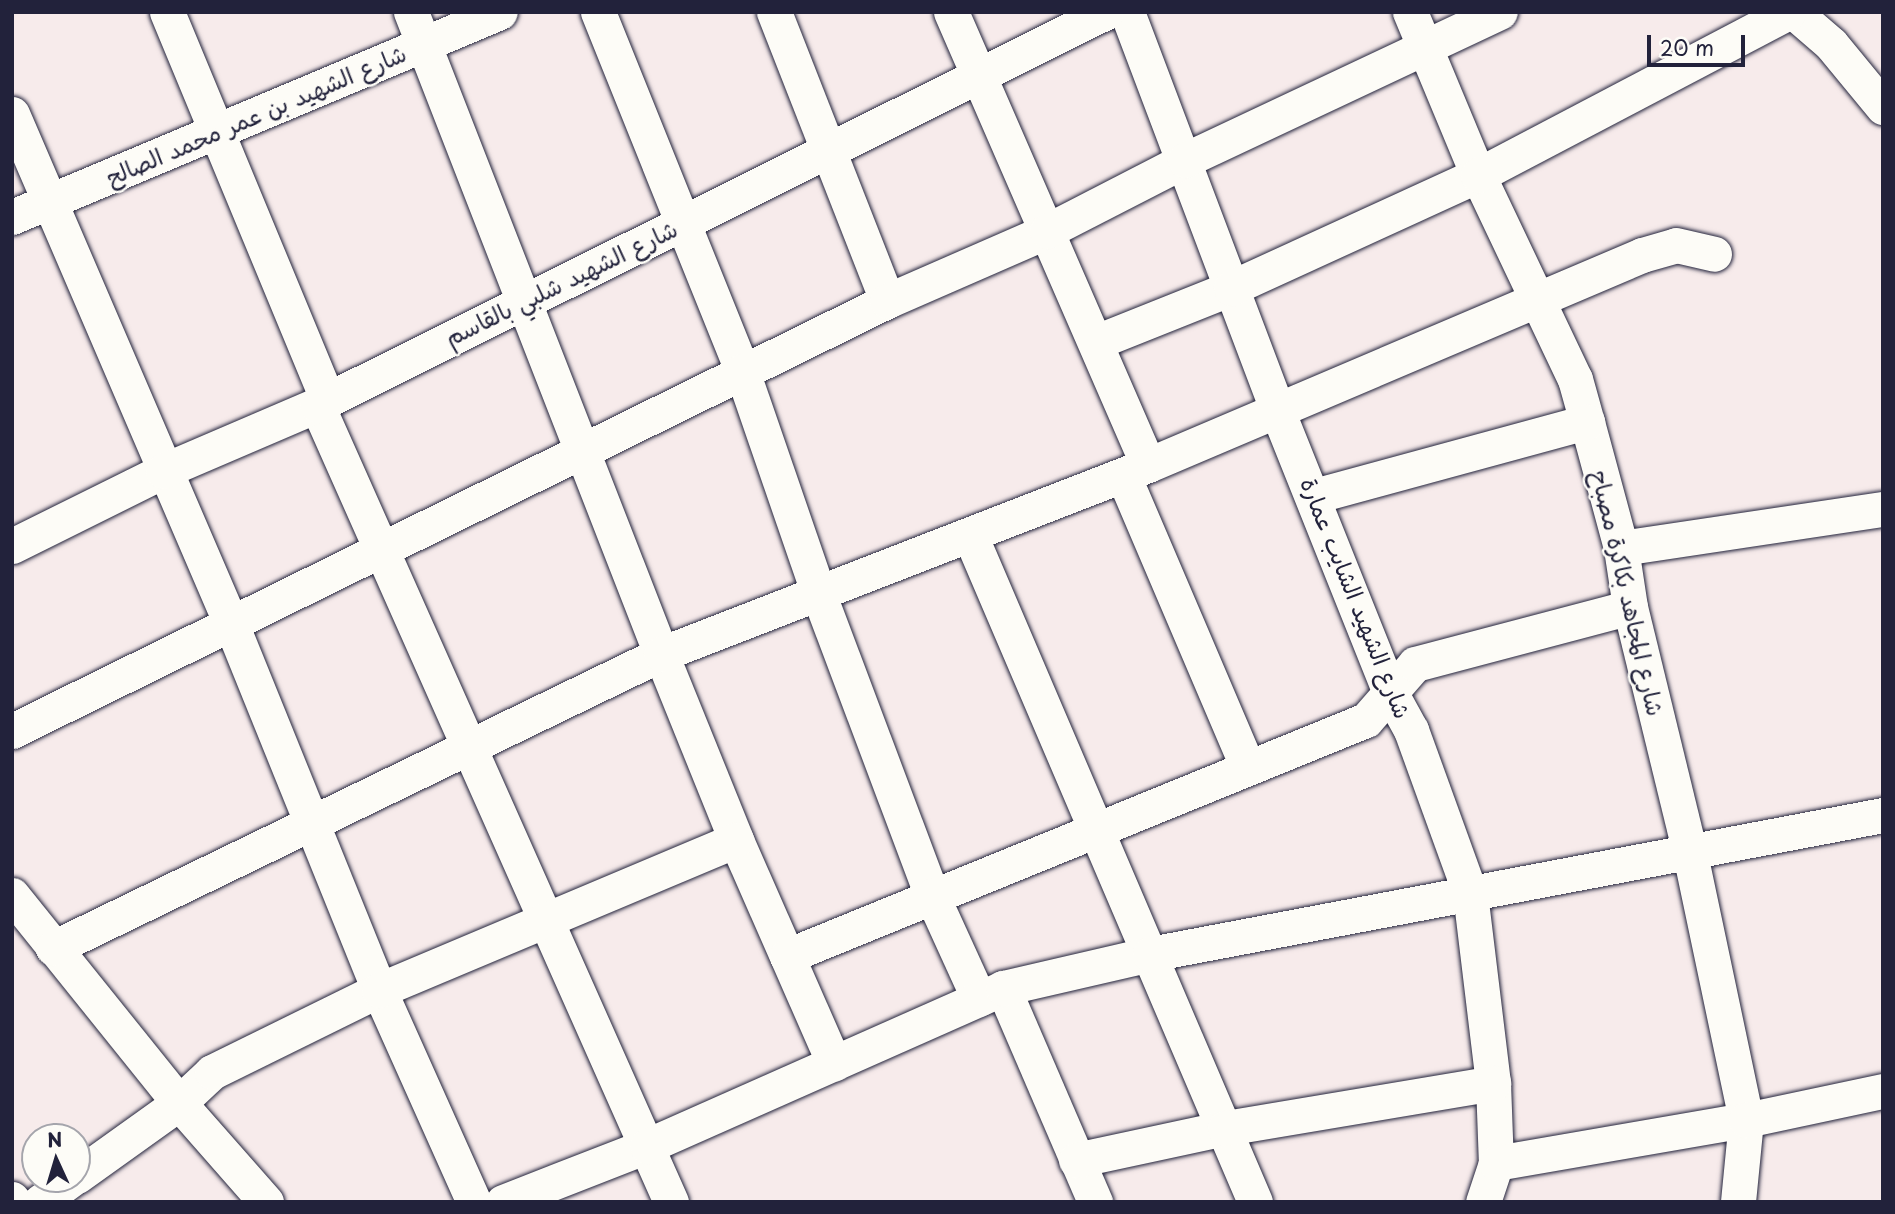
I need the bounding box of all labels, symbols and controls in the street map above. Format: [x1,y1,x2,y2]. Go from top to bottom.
scale bar [1650,21,1748,65]
text: 20 m [1660,31,1714,63]
street label: شارع الشهيد بن عمر محمد الصالح [102,39,410,191]
street label: شارع الشهيد شلبي بالقاسم [440,215,682,351]
street label: شارع المجاهد بكاكرة مصباح [1586,467,1670,719]
street label: شارع الشهيد الشايب عمارة [1295,474,1417,722]
north arrow [21,1123,91,1193]
text: N [46,1125,63,1154]

